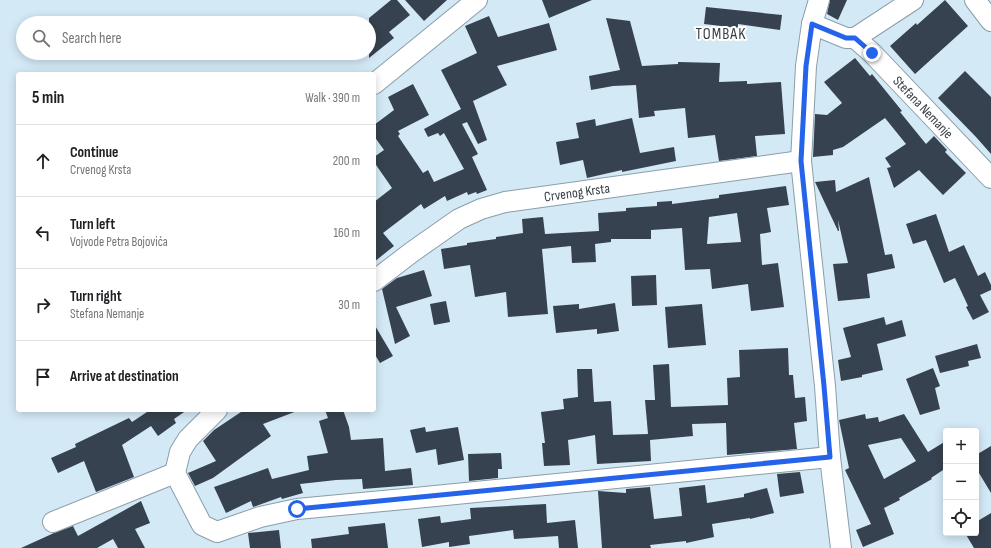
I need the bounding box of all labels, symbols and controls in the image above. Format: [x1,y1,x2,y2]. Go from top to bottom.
search box [16,16,376,60]
district label: TOMBAK [696,25,746,44]
icon: search [30,27,52,49]
text: Search here [62,29,122,48]
route end [863,44,881,62]
street label: Stefana Nemanje [890,72,957,142]
text: 5 min [32,88,64,108]
text: Walk · 390 m [305,90,360,106]
text: Continue [70,143,119,162]
icon: ahead [32,150,54,172]
text: 200 m [333,153,360,169]
text: Crvenog Krsta [70,162,131,178]
street label: Crvenog Krsta [543,179,611,205]
text: Turn left [70,215,115,234]
icon: left [32,222,54,244]
text: 160 m [334,225,360,241]
text: Vojvode Petra Bojovića [70,234,168,250]
text: Turn right [70,287,122,306]
icon: right [32,294,54,316]
text: 30 m [338,297,360,313]
text: Stefana Nemanje [70,306,144,322]
icon: arrive [32,366,54,388]
text: Arrive at destination [70,367,179,386]
map controls [943,428,979,536]
button: + [943,428,979,464]
button: − [943,464,979,500]
route start [288,500,306,518]
button: locate [943,500,979,536]

